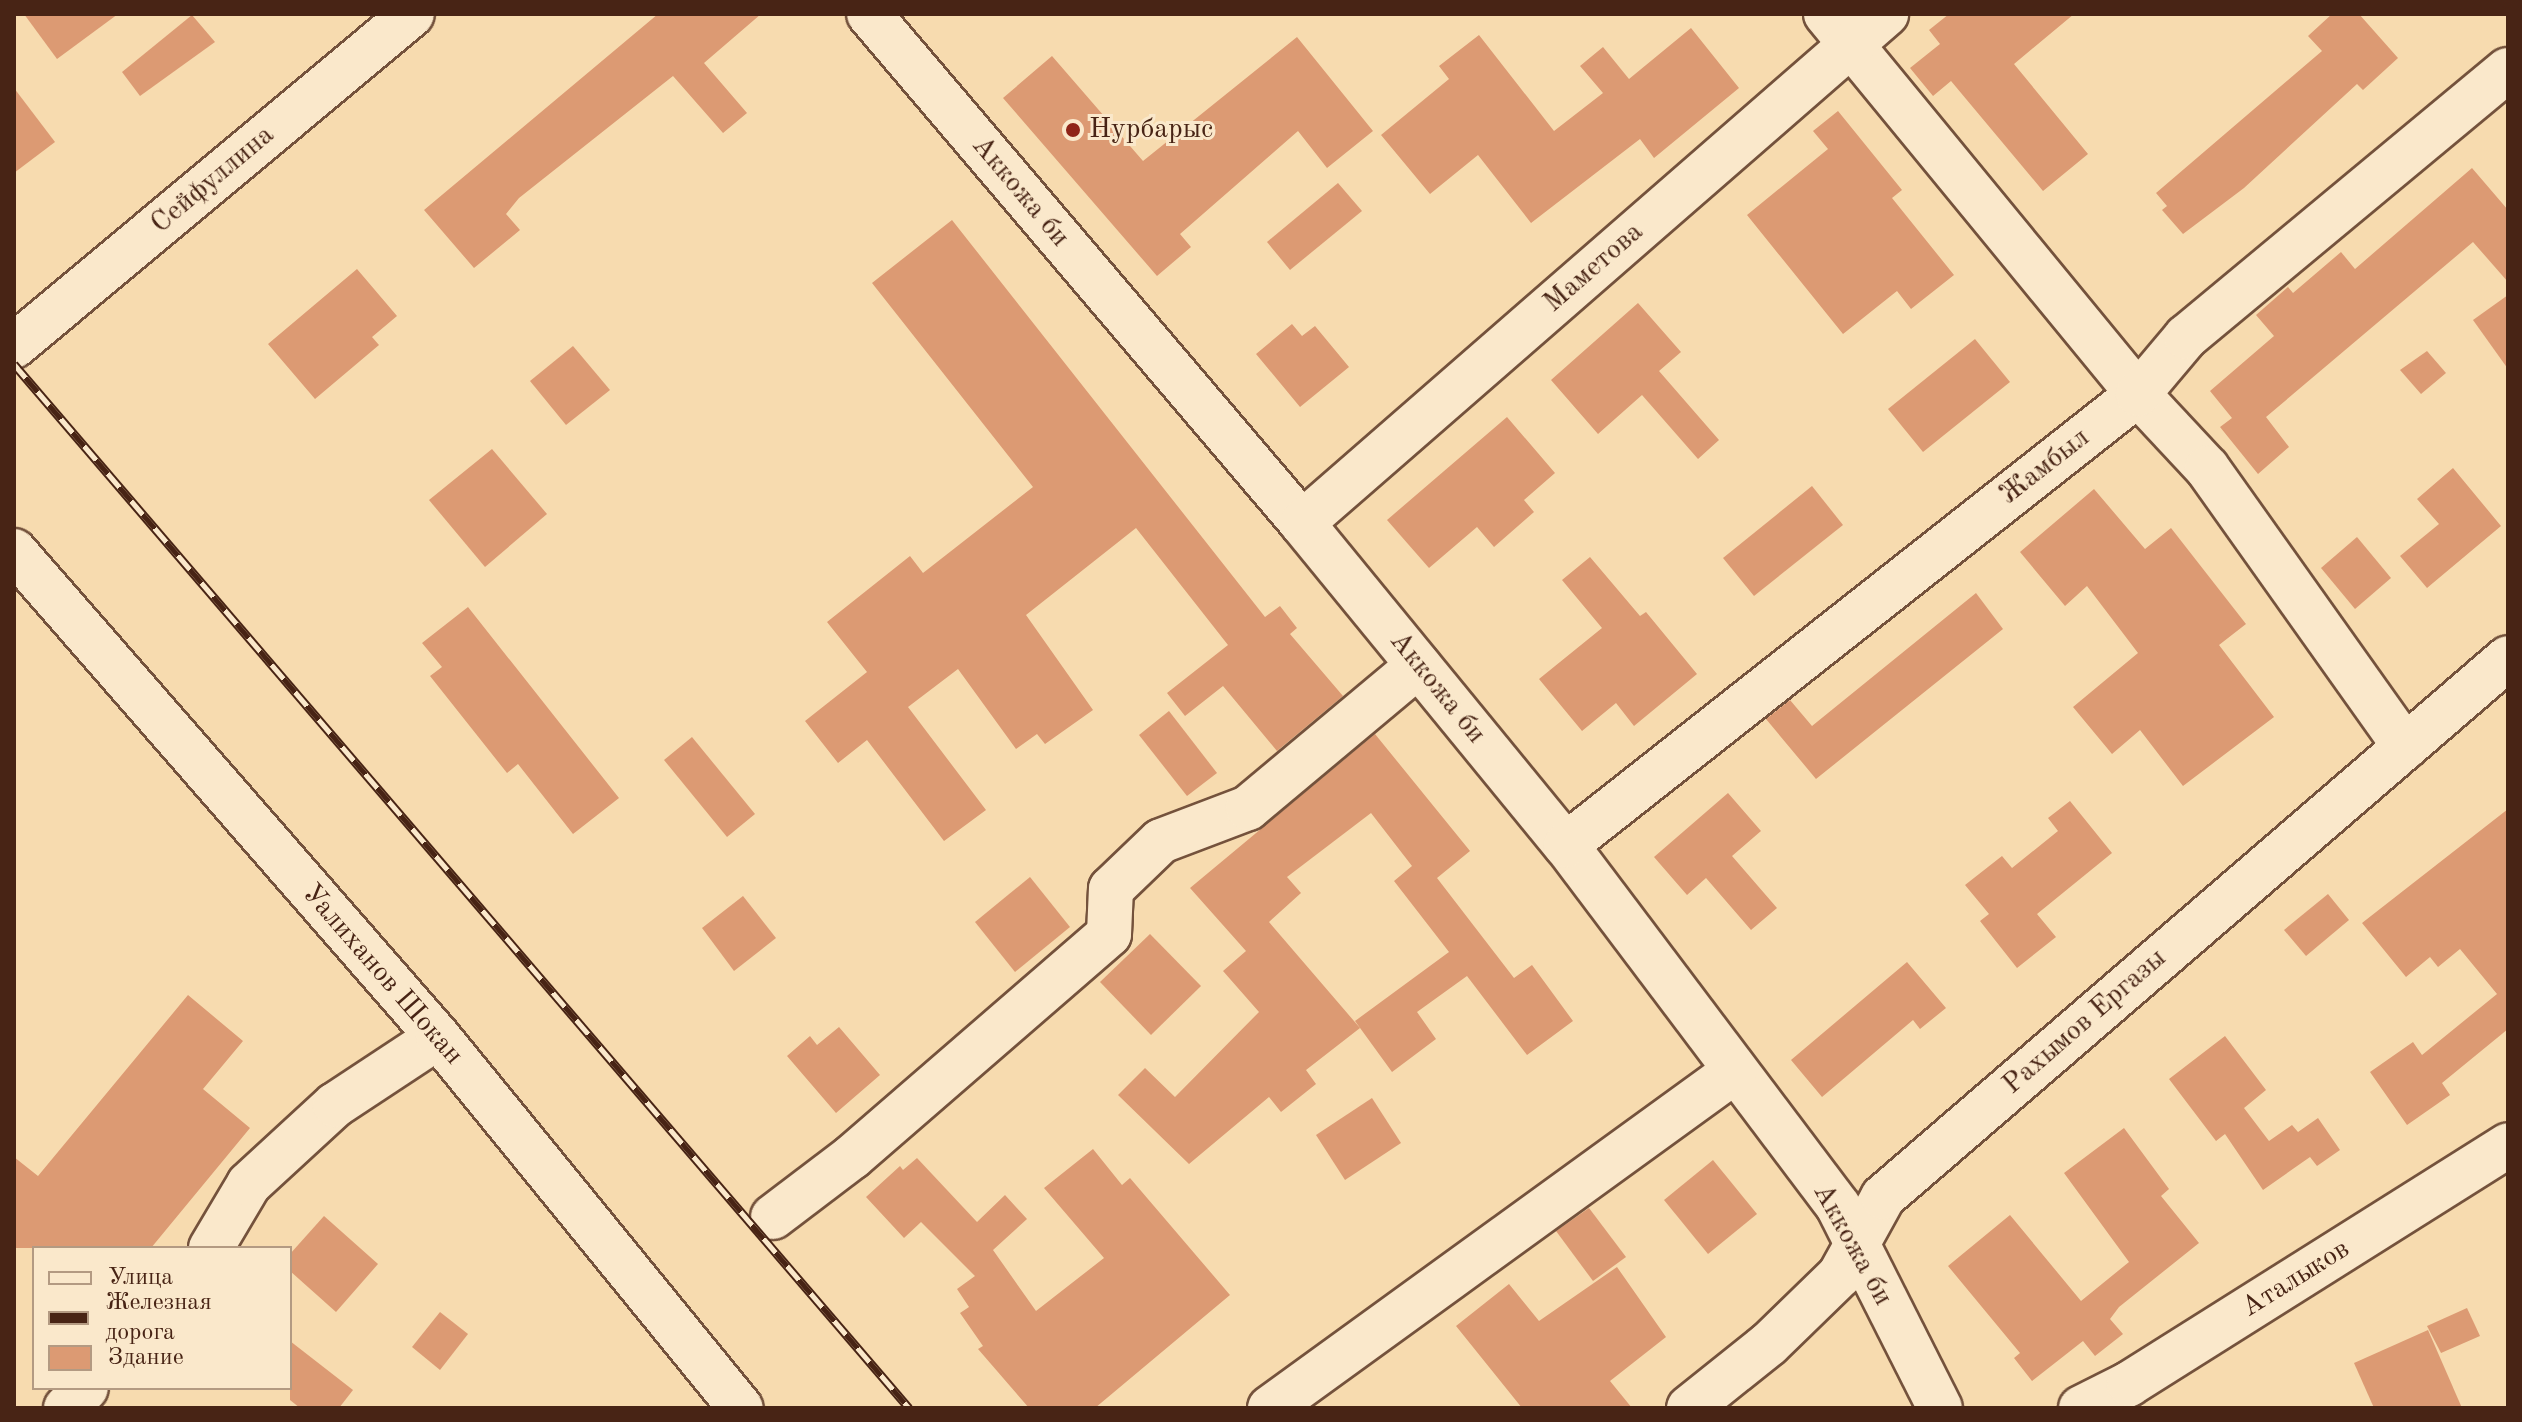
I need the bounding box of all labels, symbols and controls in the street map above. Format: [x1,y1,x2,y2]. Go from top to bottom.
place label: Нурбарыс [1089,113,1213,147]
street label: Сейфуллина [145,119,281,241]
marker: Нурбарыс [1064,121,1082,139]
street label: Аккожа би [964,130,1076,254]
street label: Маметова [1537,216,1651,320]
street label: Жамбыл [1993,422,2097,512]
street label: Аккожа би [1382,625,1492,751]
street label: Уалиханов Шокан [294,878,470,1072]
street label: Рахымов Ергазы [1996,942,2174,1102]
street label: Аккожа би [1805,1178,1899,1312]
street label: Аталыков [2236,1233,2356,1325]
legend [32,1246,292,1390]
text: Улица [108,1266,173,1290]
text: Железная дорога [105,1291,212,1345]
text: Здание [108,1346,184,1370]

